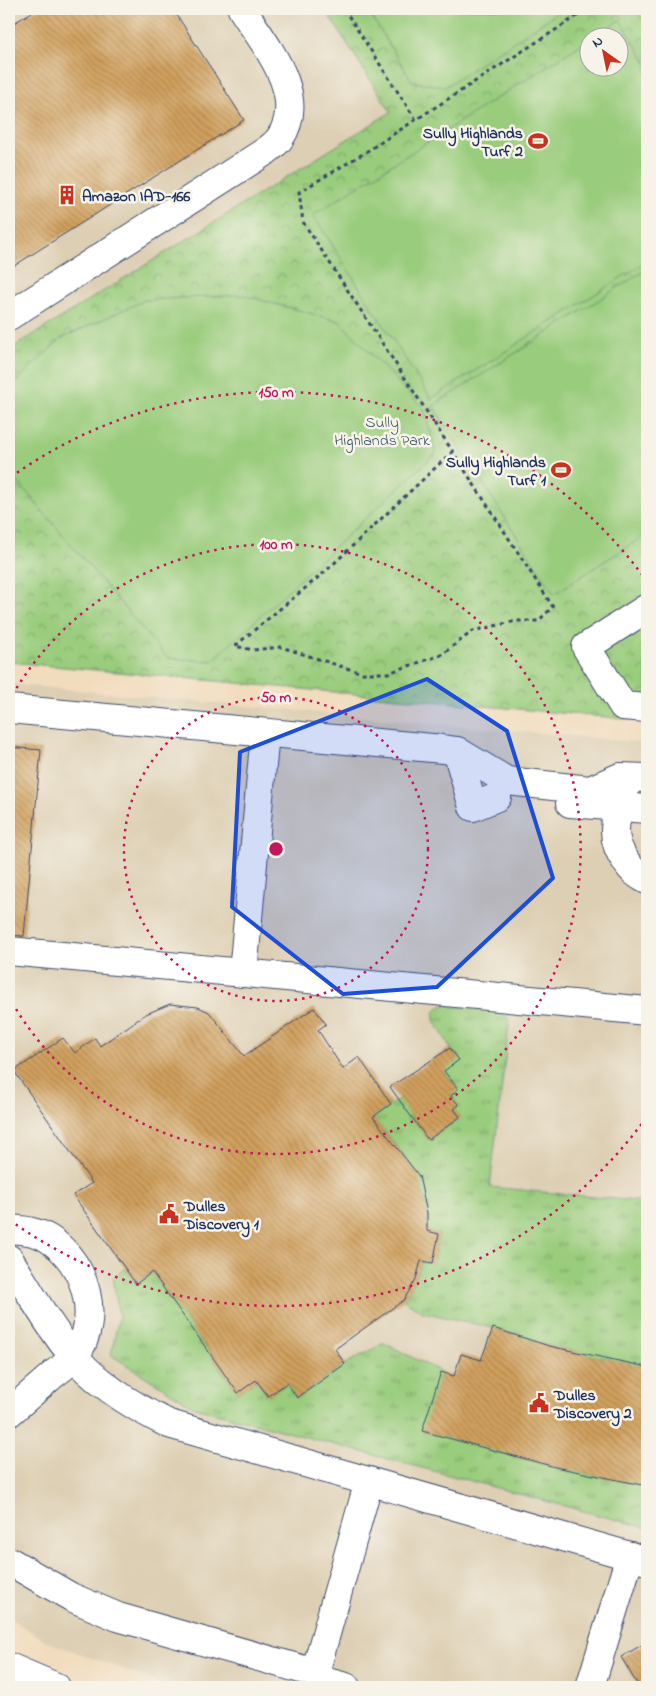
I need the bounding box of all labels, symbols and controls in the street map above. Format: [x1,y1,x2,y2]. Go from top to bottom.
north arrow [578,28,628,78]
text: N [588,31,607,54]
place label: Sully Highlands Turf 2 [423,122,523,164]
sports icon: Sully Highlands Turf 2 [527,130,549,152]
building icon: Amazon IAD-166 [56,184,78,206]
place label: Amazon IAD-166 [82,185,191,209]
text: 150 m [258,382,294,404]
park label: Sully Highlands Park [334,411,431,453]
place label: Sully Highlands Turf 1 [446,451,547,493]
sports icon: Sully Highlands Turf 1 [550,459,572,481]
text: 100 m [259,534,293,556]
text: 50 m [261,687,292,709]
centre of rings [267,840,285,858]
place label: Dulles Discovery 1 [183,1195,260,1238]
public building icon: Dulles Discovery 1 [158,1203,180,1225]
place label: Dulles Discovery 2 [553,1384,632,1427]
public building icon: Dulles Discovery 2 [528,1392,550,1414]

